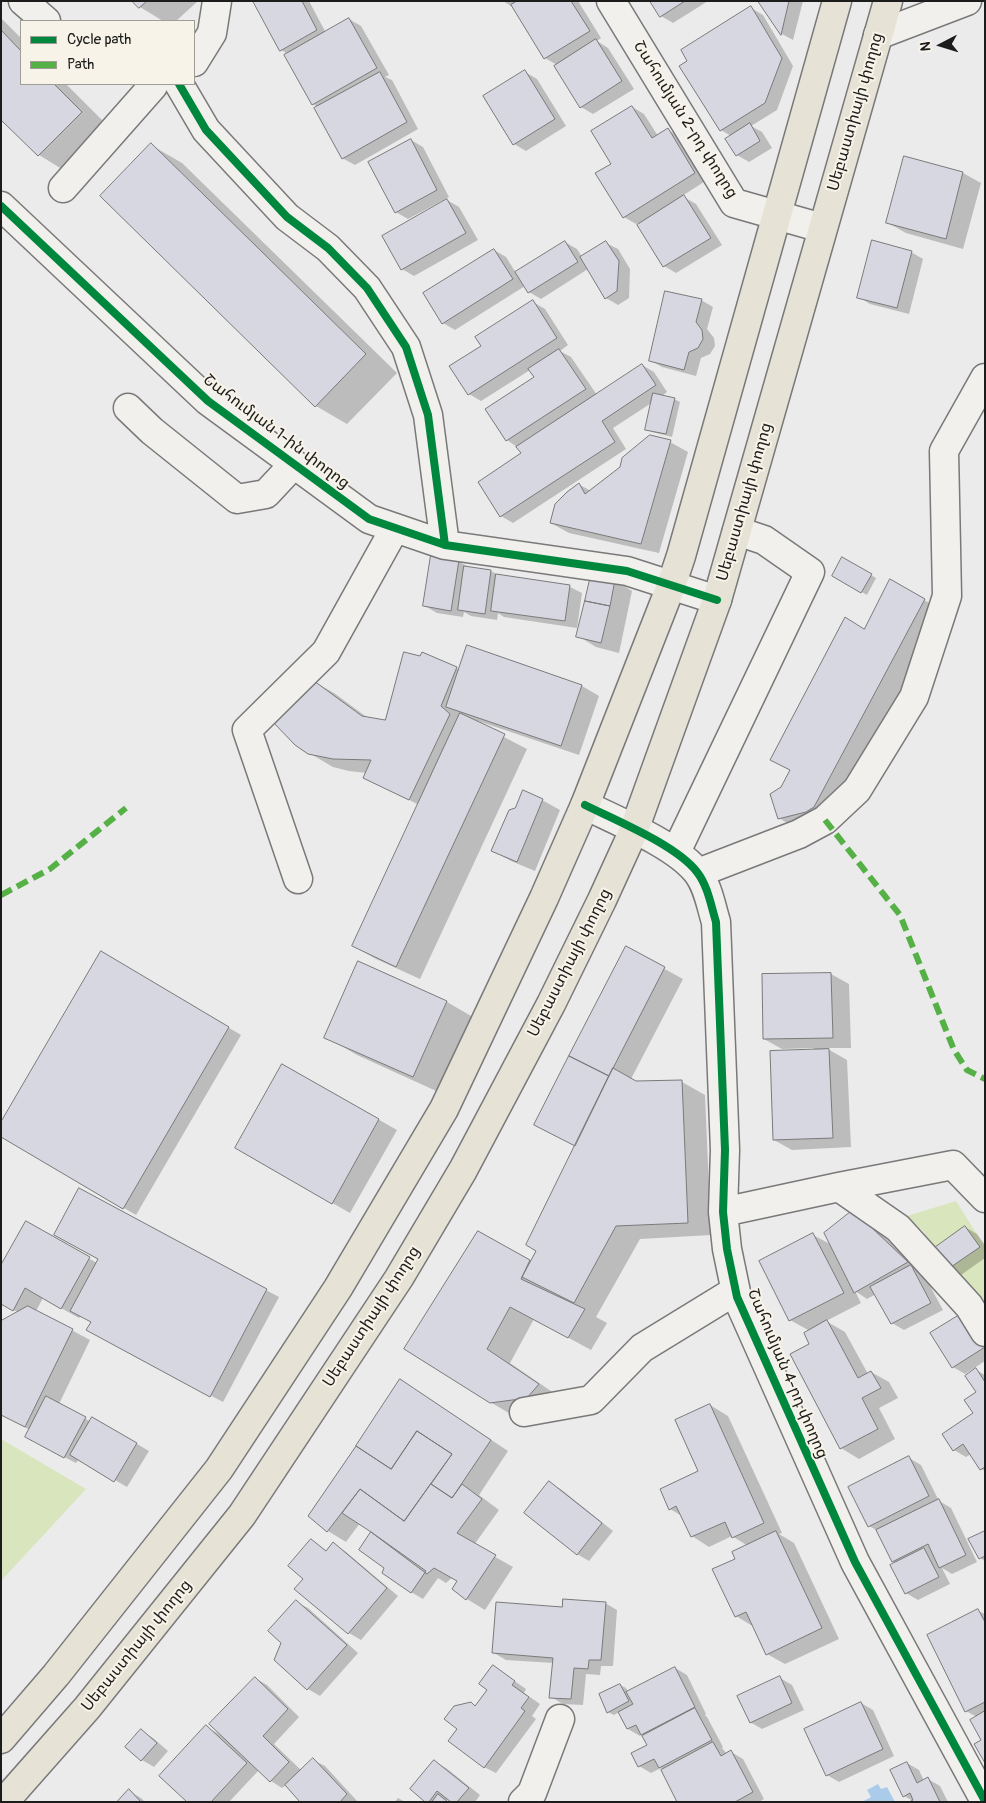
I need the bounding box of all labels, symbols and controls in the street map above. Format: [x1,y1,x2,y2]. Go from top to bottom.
legend [20,20,195,85]
north arrow [916,20,966,70]
text: Cycle path [67,30,131,49]
street label: Սեբաստիայի փողոց [824,30,888,194]
street label: Շահումյան 2-րդ փողոց [629,38,741,202]
text: N [917,41,934,52]
text: Path [67,55,94,74]
street label: Շահումյան 1-ին փողոց [199,371,353,493]
street label: Սեբաստիայի փողոց [713,420,777,584]
street label: Սեբաստիայի փողոց [524,886,616,1040]
street label: Սեբաստիայի փողոց [319,1243,425,1391]
street label: Շահումյան 4-րդ փողոց [743,1286,831,1462]
street label: Սեբաստիայի փողոց [78,1576,196,1716]

